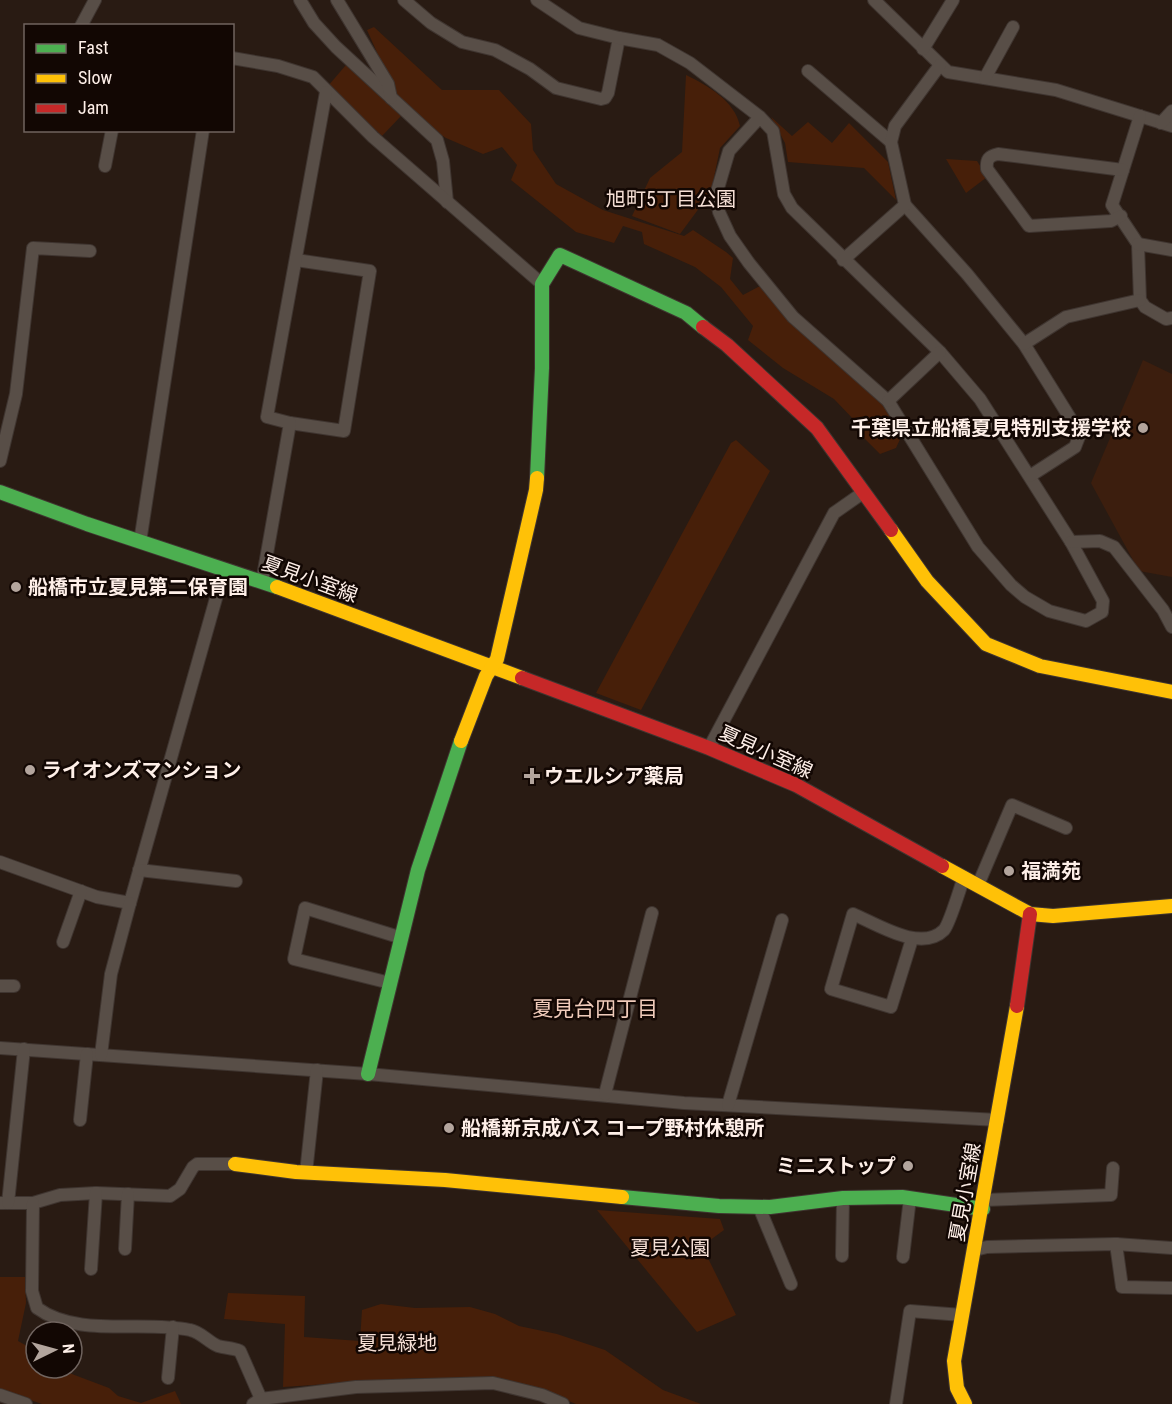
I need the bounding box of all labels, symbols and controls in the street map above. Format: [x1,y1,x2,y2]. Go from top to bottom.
legend [24,24,234,132]
text: Fast [78,37,109,58]
text: Slow [78,67,113,88]
text: Jam [78,97,109,118]
park label: 旭町5丁目公園 [606,187,736,211]
place label: 千葉県立船橋夏見特別支援学校 [851,416,1131,440]
marker: 千葉県立船橋夏見特別支援学校 [1136,421,1150,435]
street label: 夏見小室線 [259,551,361,607]
place label: 船橋市立夏見第二保育園 [28,575,248,599]
marker: 船橋市立夏見第二保育園 [9,580,23,594]
street label: 夏見小室線 [715,721,817,783]
place label: ライオンズマンション [42,758,242,782]
marker: ライオンズマンション [23,763,37,777]
place label: ウエルシア薬局 [544,764,684,788]
marker: ウエルシア薬局 [525,769,539,783]
place label: 福満苑 [1021,859,1081,883]
marker: 福満苑 [1002,864,1016,878]
district label: 夏見台四丁目 [532,997,658,1021]
place label: 船橋新京成バス コープ野村休憩所 [461,1116,764,1140]
marker: 船橋新京成バス コープ野村休憩所 [442,1121,456,1135]
street label: 夏見小室線 [944,1141,986,1243]
place label: ミニストップ [776,1154,896,1178]
marker: ミニストップ [901,1159,915,1173]
park label: 夏見公園 [630,1236,710,1260]
north arrow [24,1320,84,1380]
park label: 夏見緑地 [357,1331,437,1355]
text: N [59,1343,78,1354]

